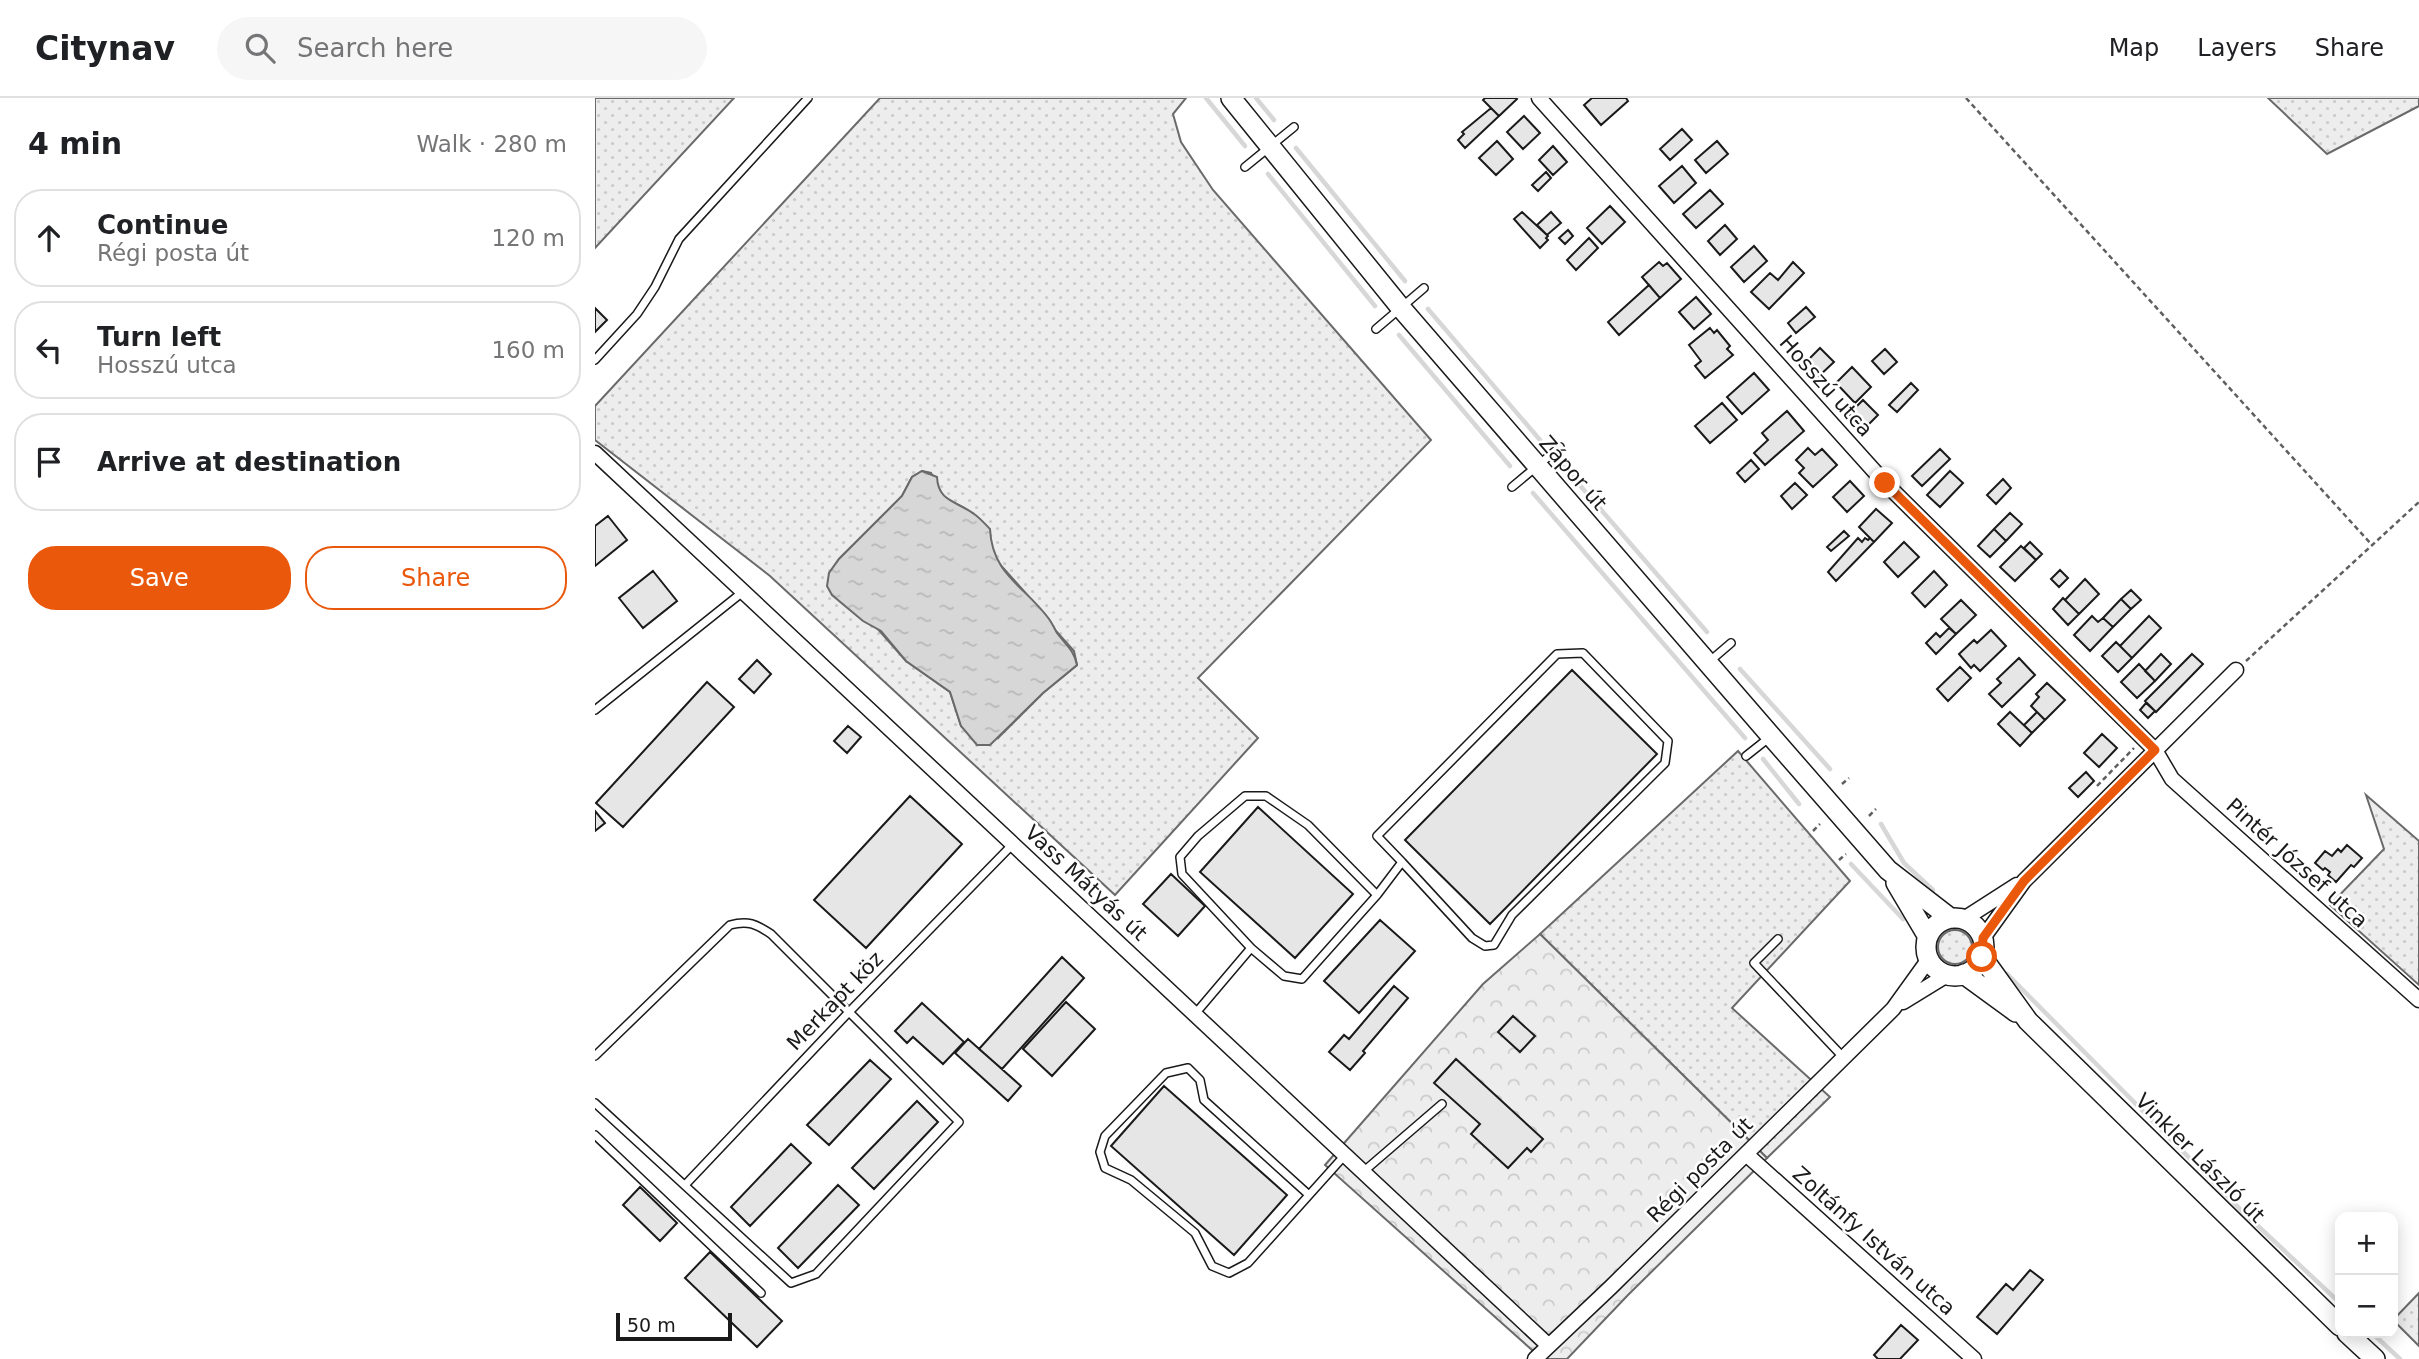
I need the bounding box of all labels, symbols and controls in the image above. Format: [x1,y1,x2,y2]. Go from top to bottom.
search box [217,17,707,80]
text: Citynav [35,29,175,68]
icon: search [241,29,279,67]
text: Search here [297,33,453,63]
text: Map [2109,34,2159,62]
text: Layers [2197,34,2277,62]
text: Share [2315,34,2384,62]
text: 4 min [28,126,122,161]
text: Walk · 280 m [416,131,567,157]
text: Continue [97,210,228,240]
icon: ahead [30,219,68,257]
text: 120 m [491,225,565,251]
text: Régi posta út [97,240,249,266]
text: Turn left [97,322,221,352]
icon: left [30,331,68,369]
street label: Hosszú utca [1774,331,1878,441]
text: 160 m [491,337,565,363]
text: Hosszú utca [97,352,237,378]
street label: Zápor út [1534,431,1612,515]
icon: arrive [30,443,68,481]
text: Arrive at destination [97,447,401,477]
route end [1869,467,1900,498]
button: Save [28,546,291,610]
button: Share [305,546,567,610]
street label: Pintér József utca [2221,793,2373,933]
street label: Vass Mátyás út [1020,820,1152,946]
route start [1966,941,1997,972]
street label: Merkapt köz [782,947,888,1055]
street label: Vinkler László út [2130,1088,2270,1228]
street label: Régi posta út [1642,1112,1758,1228]
street label: Zoltánfy István utca [1788,1162,1960,1320]
map controls [2335,1212,2398,1338]
button: + [2335,1212,2398,1275]
button: − [2335,1275,2398,1338]
scale bar [616,1310,731,1342]
text: 50 m [627,1314,676,1336]

